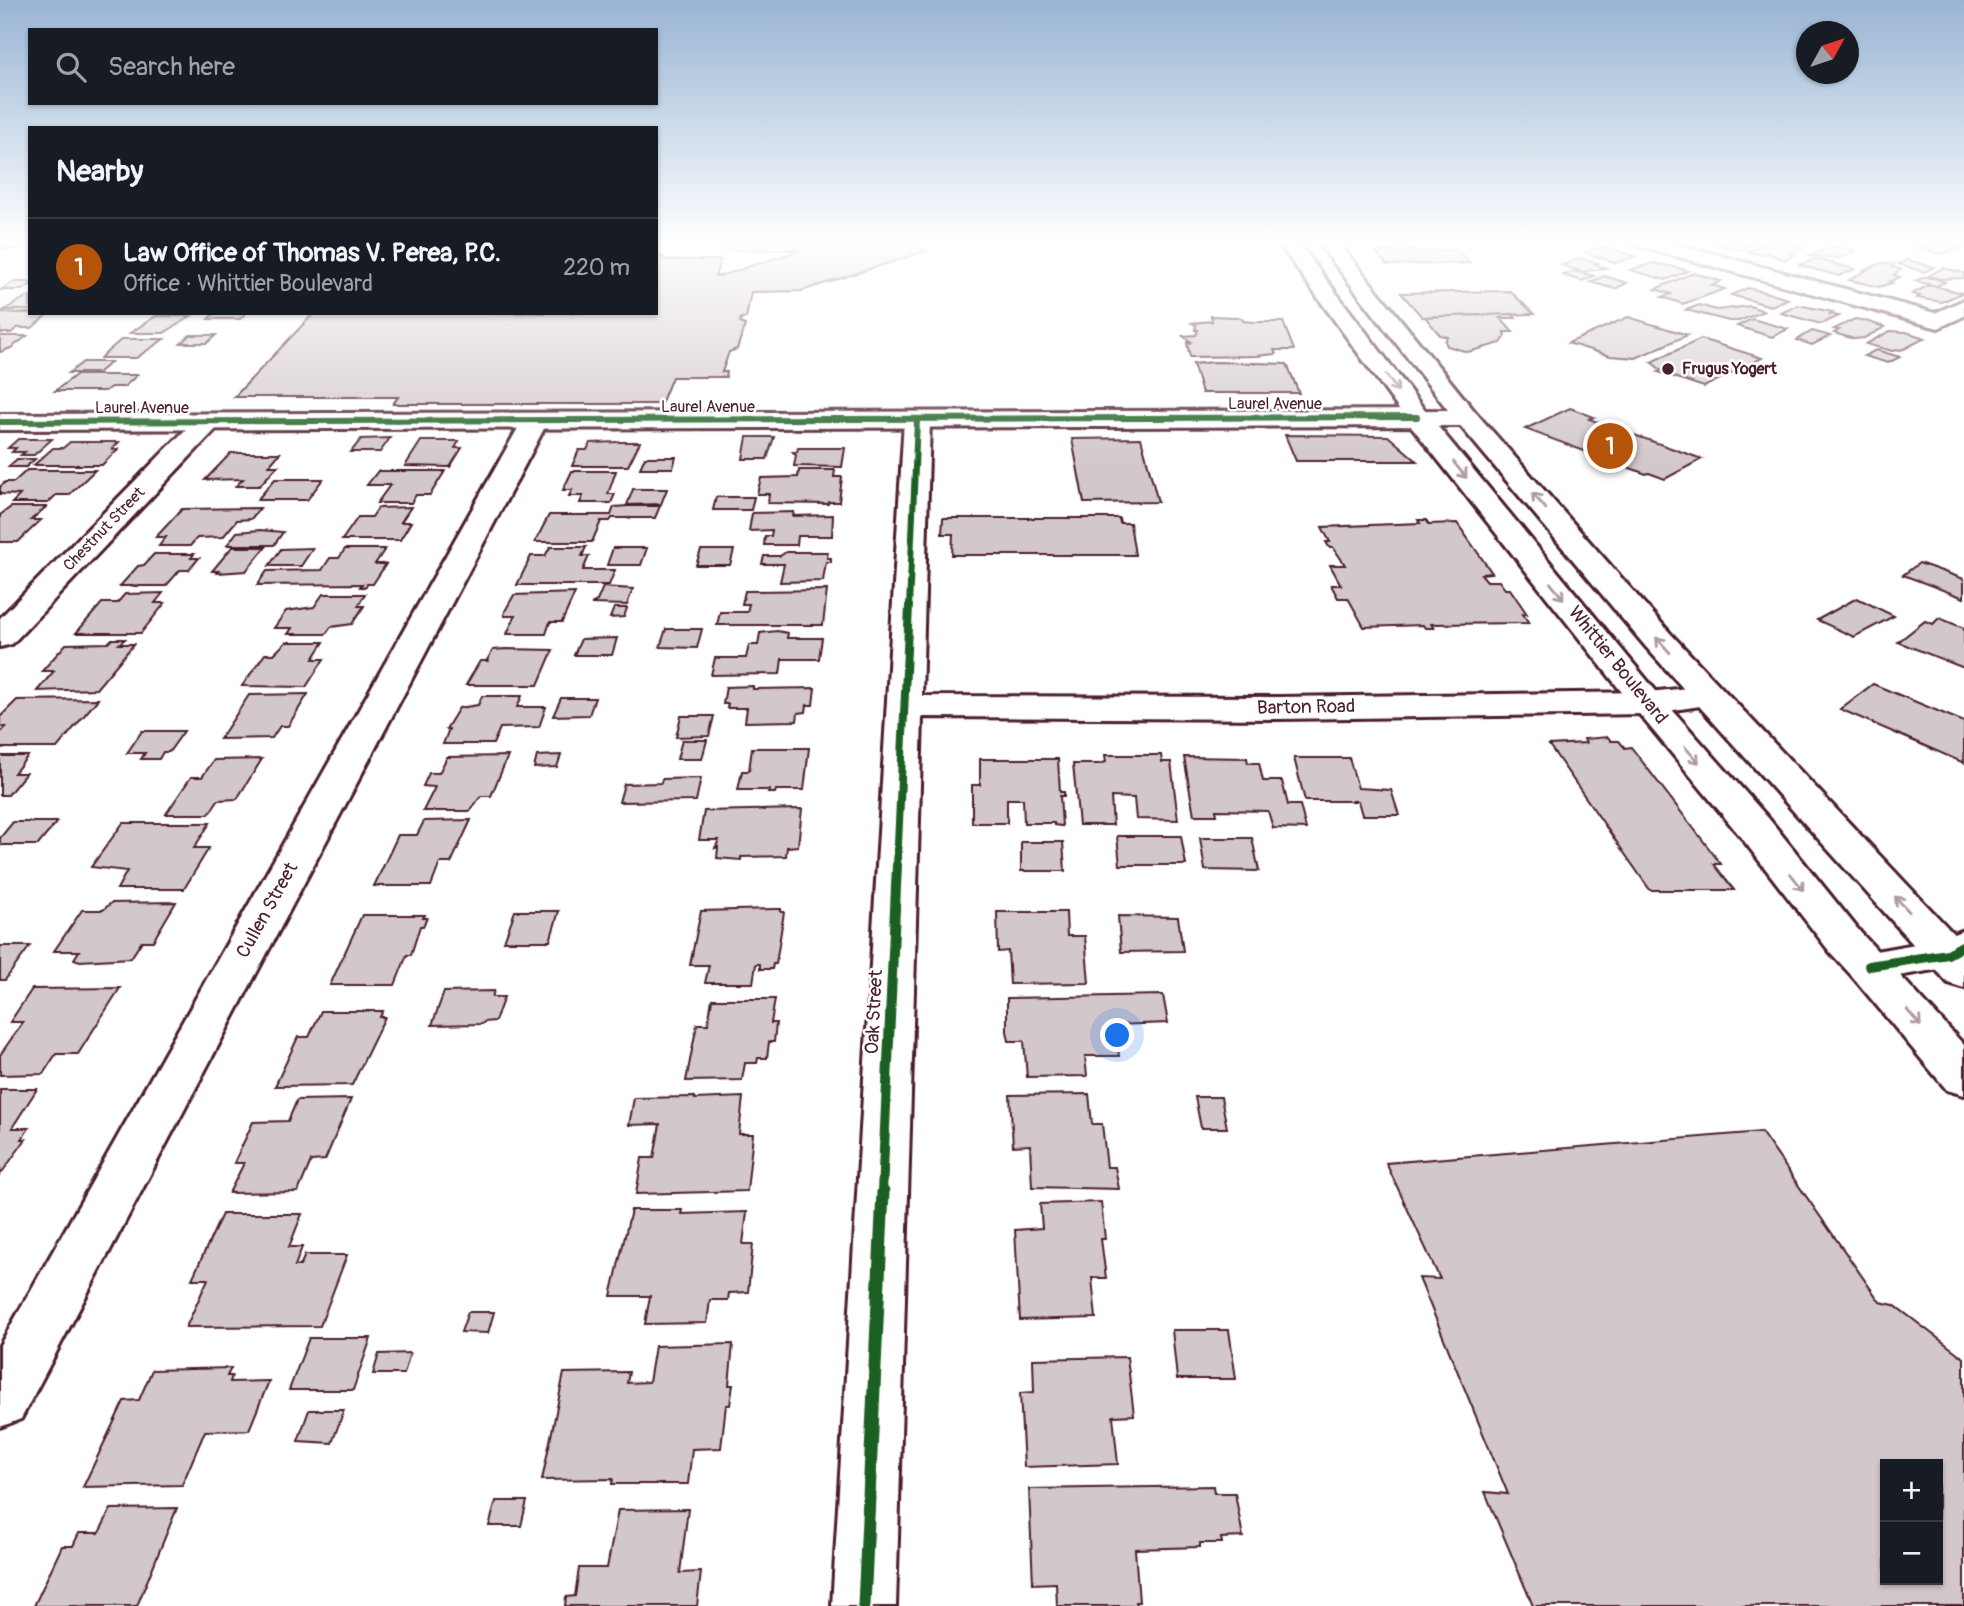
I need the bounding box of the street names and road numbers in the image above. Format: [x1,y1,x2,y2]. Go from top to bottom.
street label: Laurel Avenue [1228,394,1322,414]
street label: Laurel Avenue [661,397,755,417]
street label: Laurel Avenue [95,398,189,418]
street label: Chestnut Street [59,482,150,575]
street label: Whittier Boulevard [1563,601,1673,729]
street label: Barton Road [1257,694,1355,720]
street label: Cullen Street [231,858,303,962]
street label: Oak Street [860,969,888,1055]

